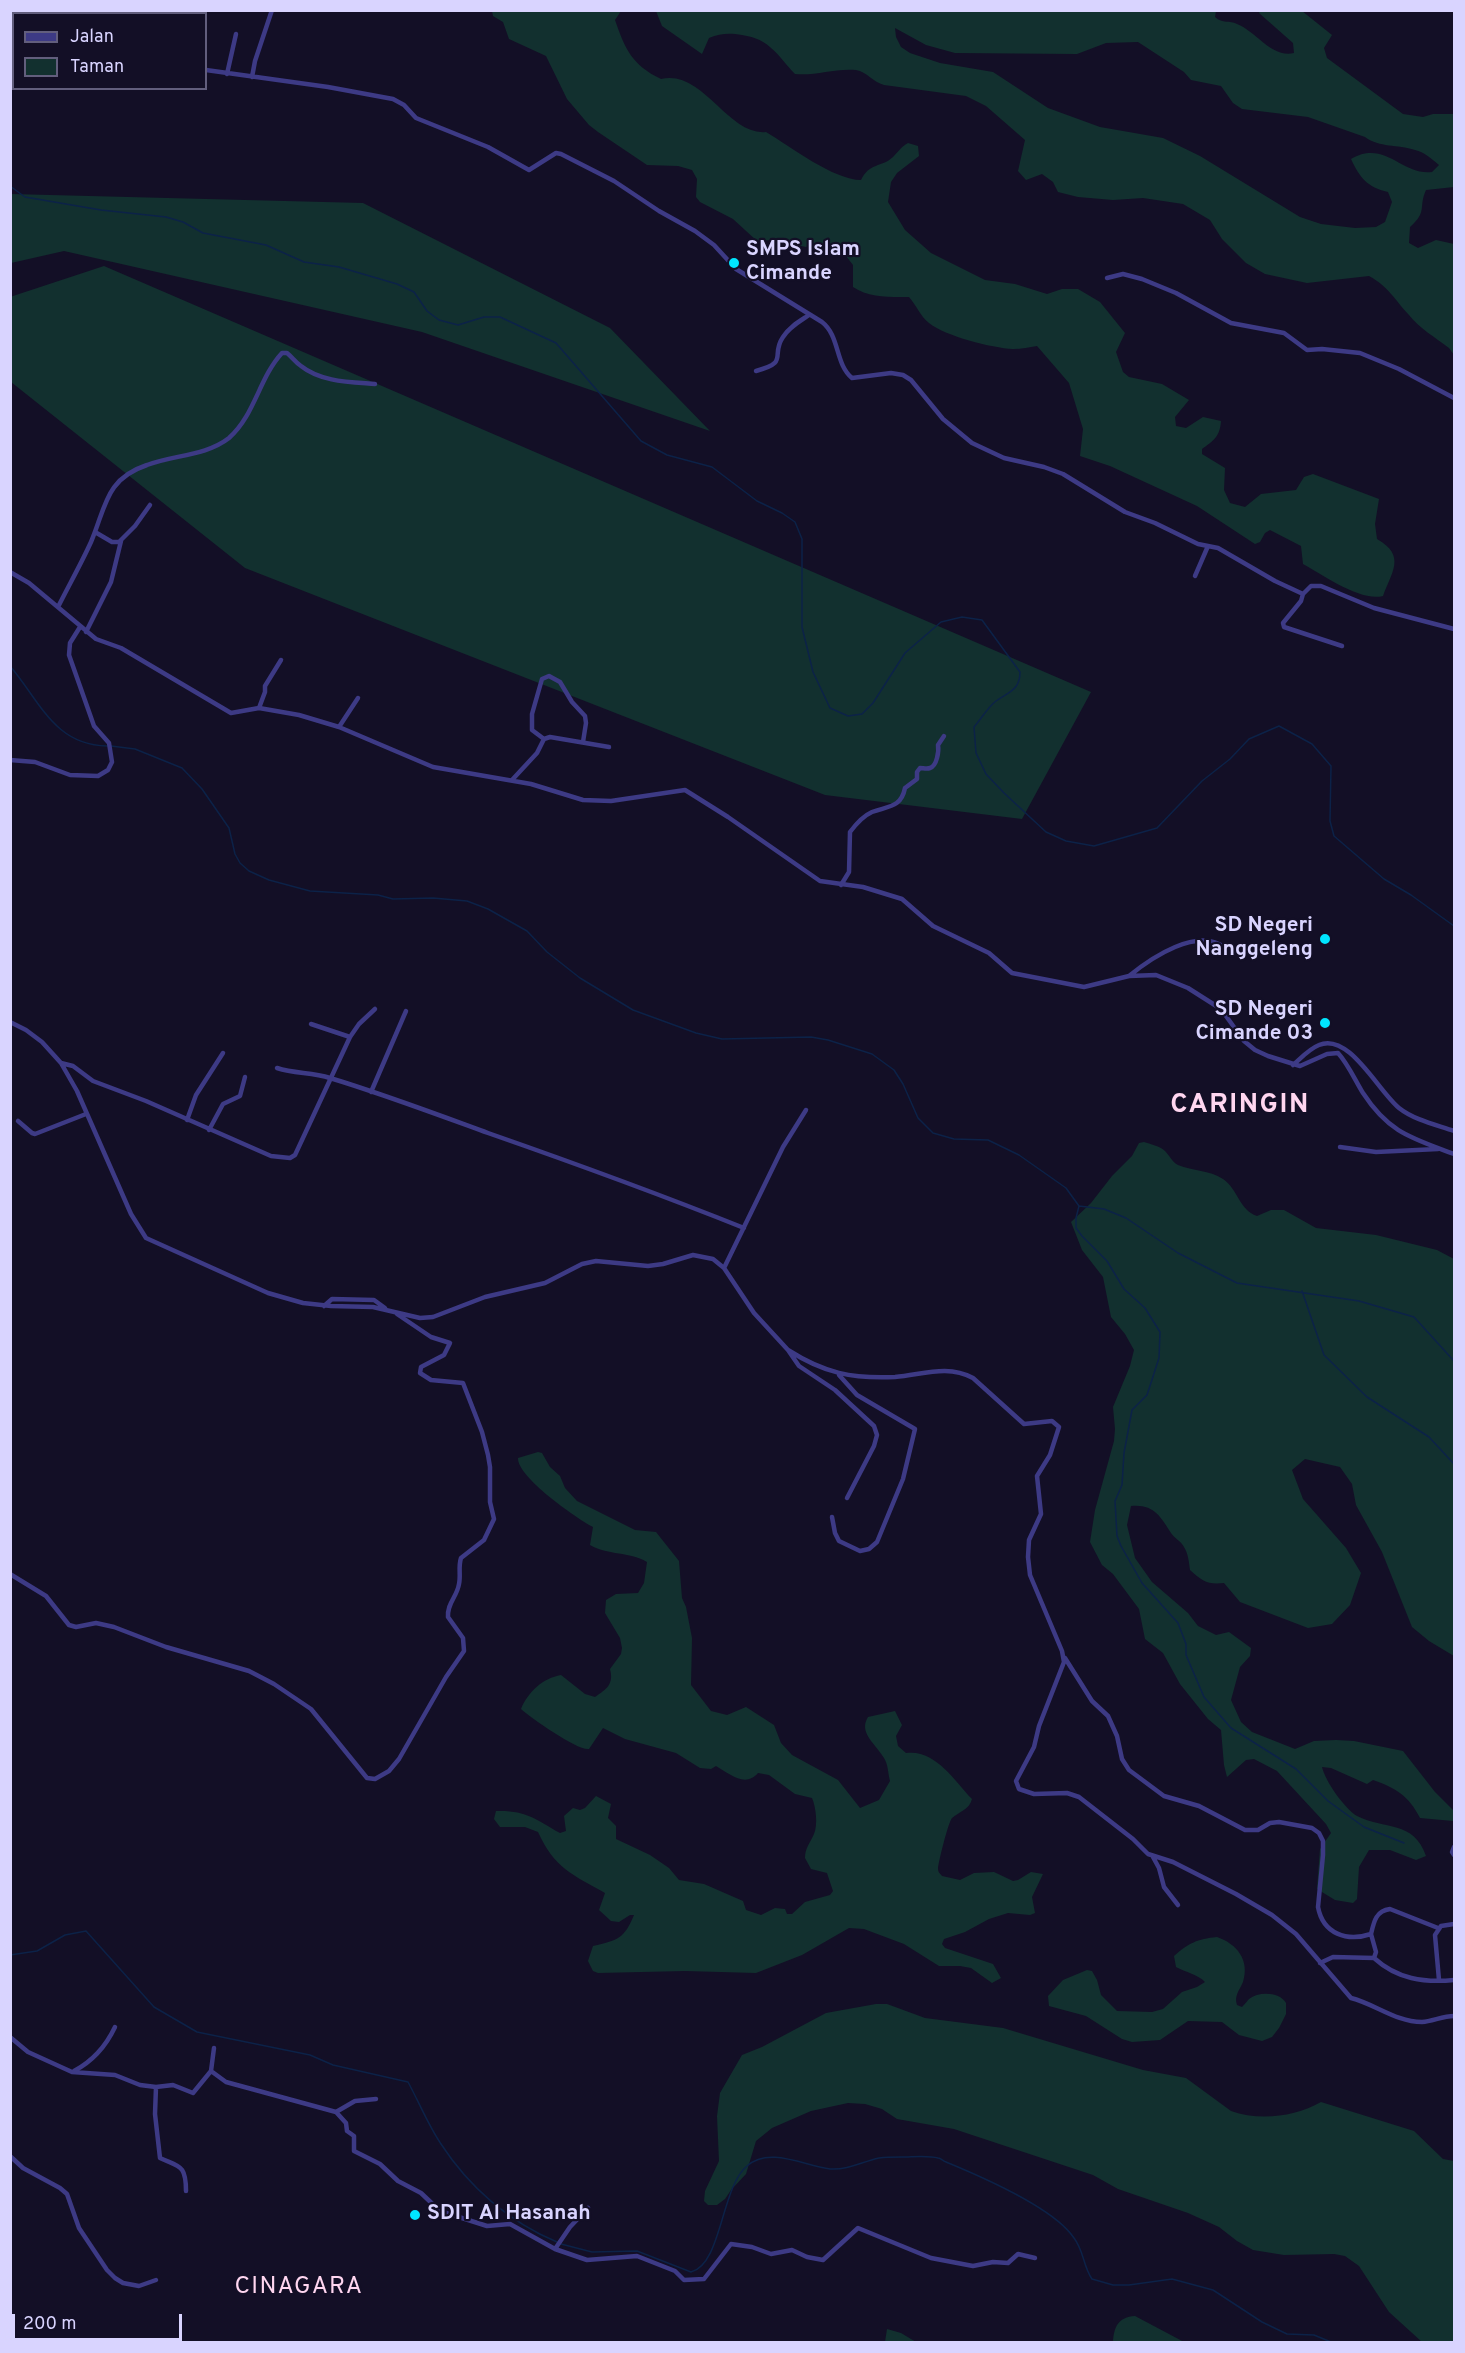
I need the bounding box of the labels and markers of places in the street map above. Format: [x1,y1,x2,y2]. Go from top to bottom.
place label: SMPS Islam Cimande [746,238,860,288]
marker: SMPS Islam Cimande [727,256,741,270]
place label: SD Negeri Nanggeleng [1195,914,1313,964]
marker: SD Negeri Nanggeleng [1318,932,1332,946]
place label: SD Negeri Cimande 03 [1195,998,1313,1048]
marker: SD Negeri Cimande 03 [1318,1016,1332,1030]
place label: SDIT Al Hasanah [427,2202,591,2228]
marker: SDIT Al Hasanah [408,2208,422,2222]

